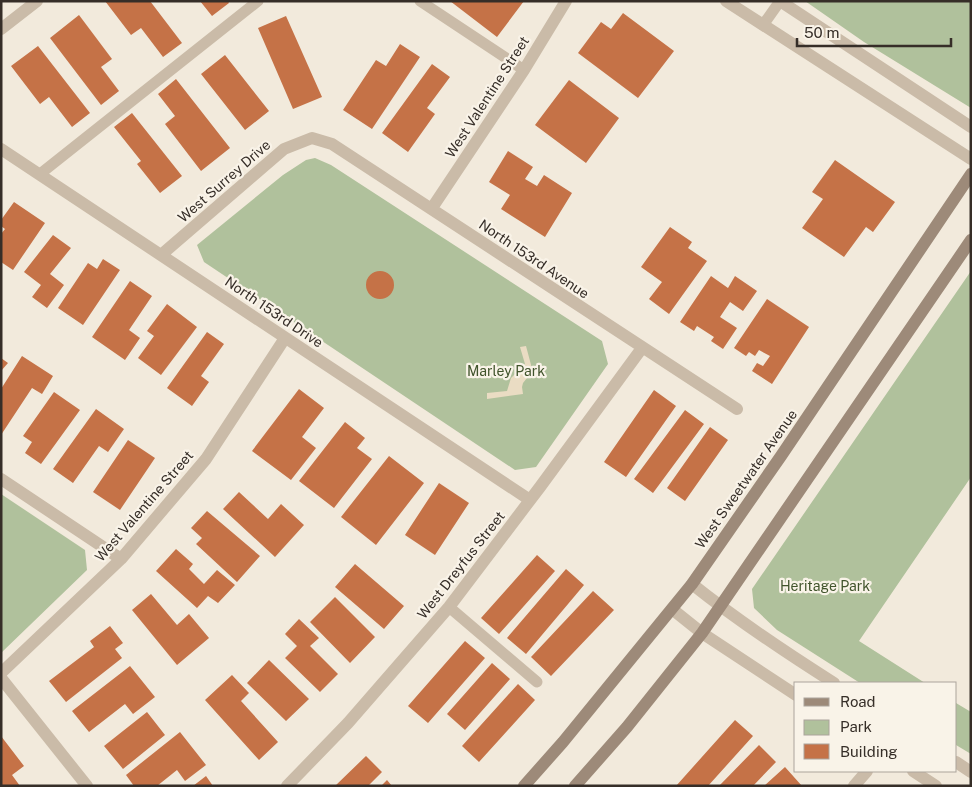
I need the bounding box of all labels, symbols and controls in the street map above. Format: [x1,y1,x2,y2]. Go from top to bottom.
scale bar [797,15,951,47]
text: 50 m [804,24,839,41]
street label: West Valentine Street [442,33,532,161]
street label: West Surrey Drive [175,137,273,225]
street label: North 153rd Avenue [476,216,592,302]
street label: North 153rd Drive [222,273,326,351]
park label: Marley Park [467,363,545,379]
street label: West Sweetwater Avenue [692,406,800,552]
street label: West Valentine Street [92,447,196,565]
street label: West Dreyfus Street [414,508,508,622]
park label: Heritage Park [780,578,870,594]
legend [794,682,957,772]
text: Road [840,693,876,710]
text: Park [840,718,872,735]
text: Building [840,743,898,760]

